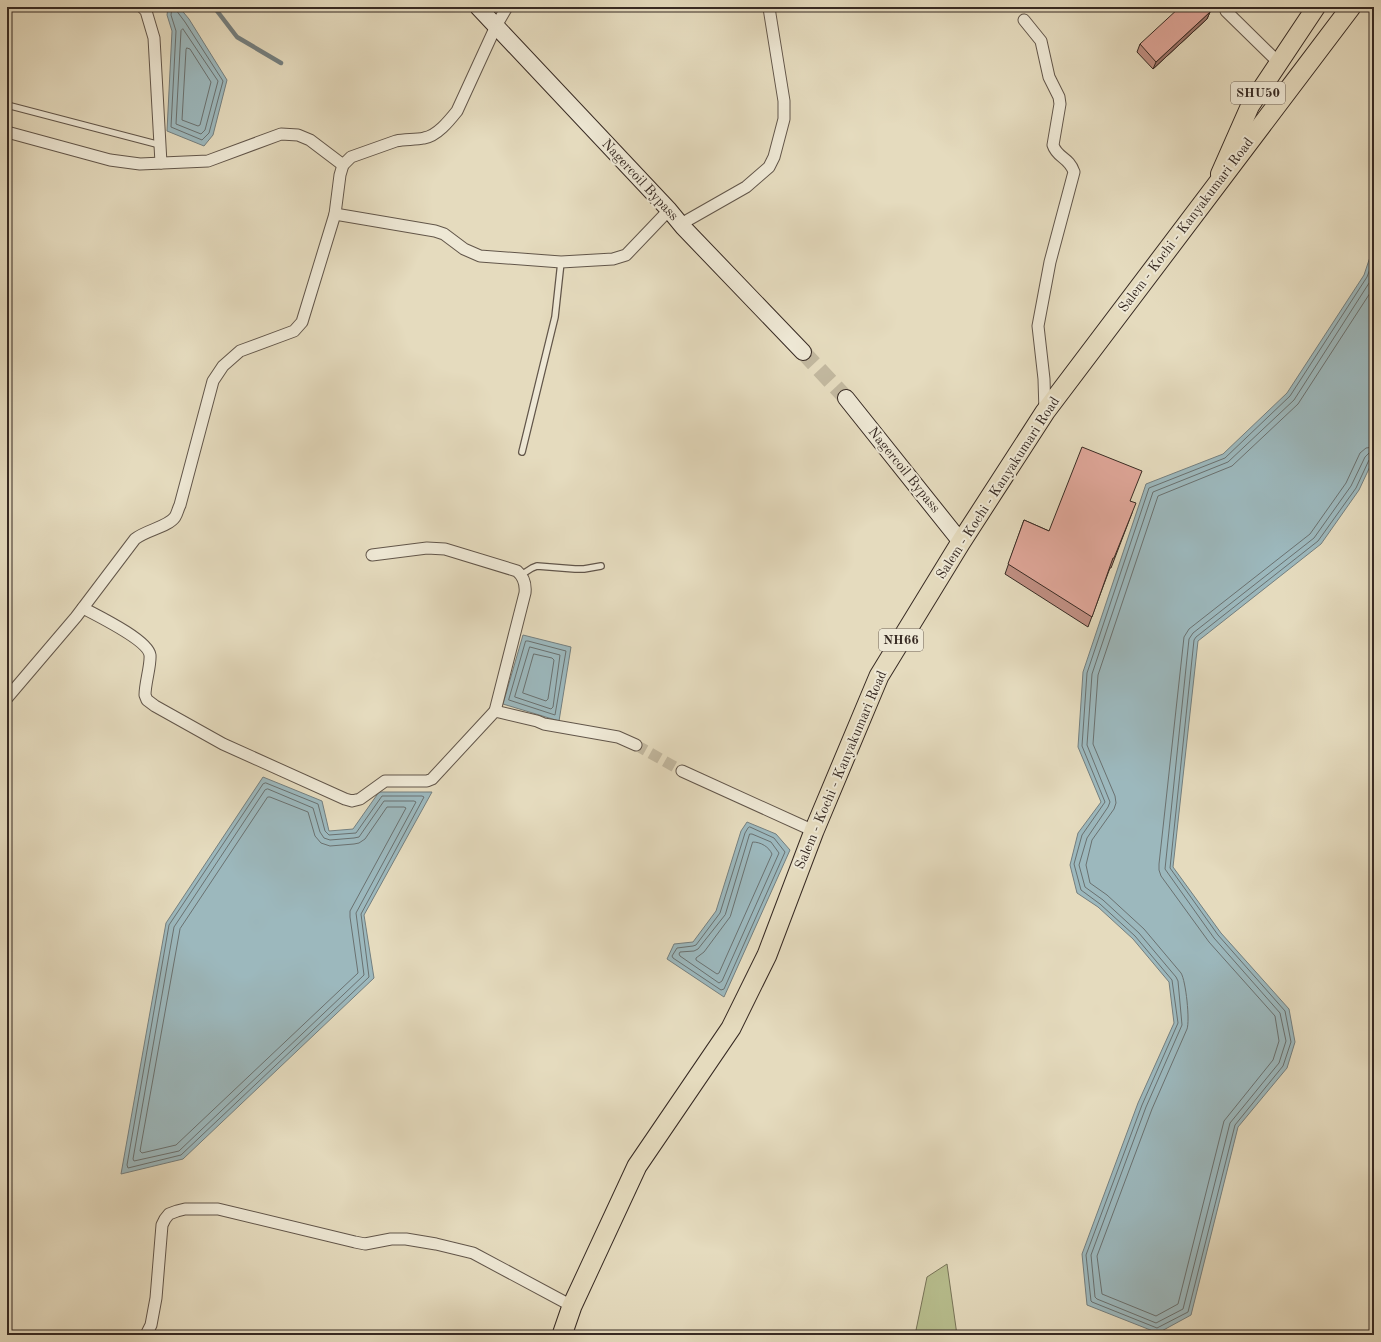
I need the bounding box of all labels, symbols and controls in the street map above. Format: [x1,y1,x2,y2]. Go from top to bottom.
road number: SHU50 [1231,82,1285,104]
street label: Salem - Kochi - Kanyakumari Road [1116,135,1256,315]
street label: Nagercoil Bypass [599,137,681,223]
street label: Salem - Kochi - Kanyakumari Road [934,394,1062,582]
street label: Nagercoil Bypass [865,425,943,515]
road number: NH66 [879,629,923,651]
street label: Salem - Kochi - Kanyakumari Road [793,669,889,871]

